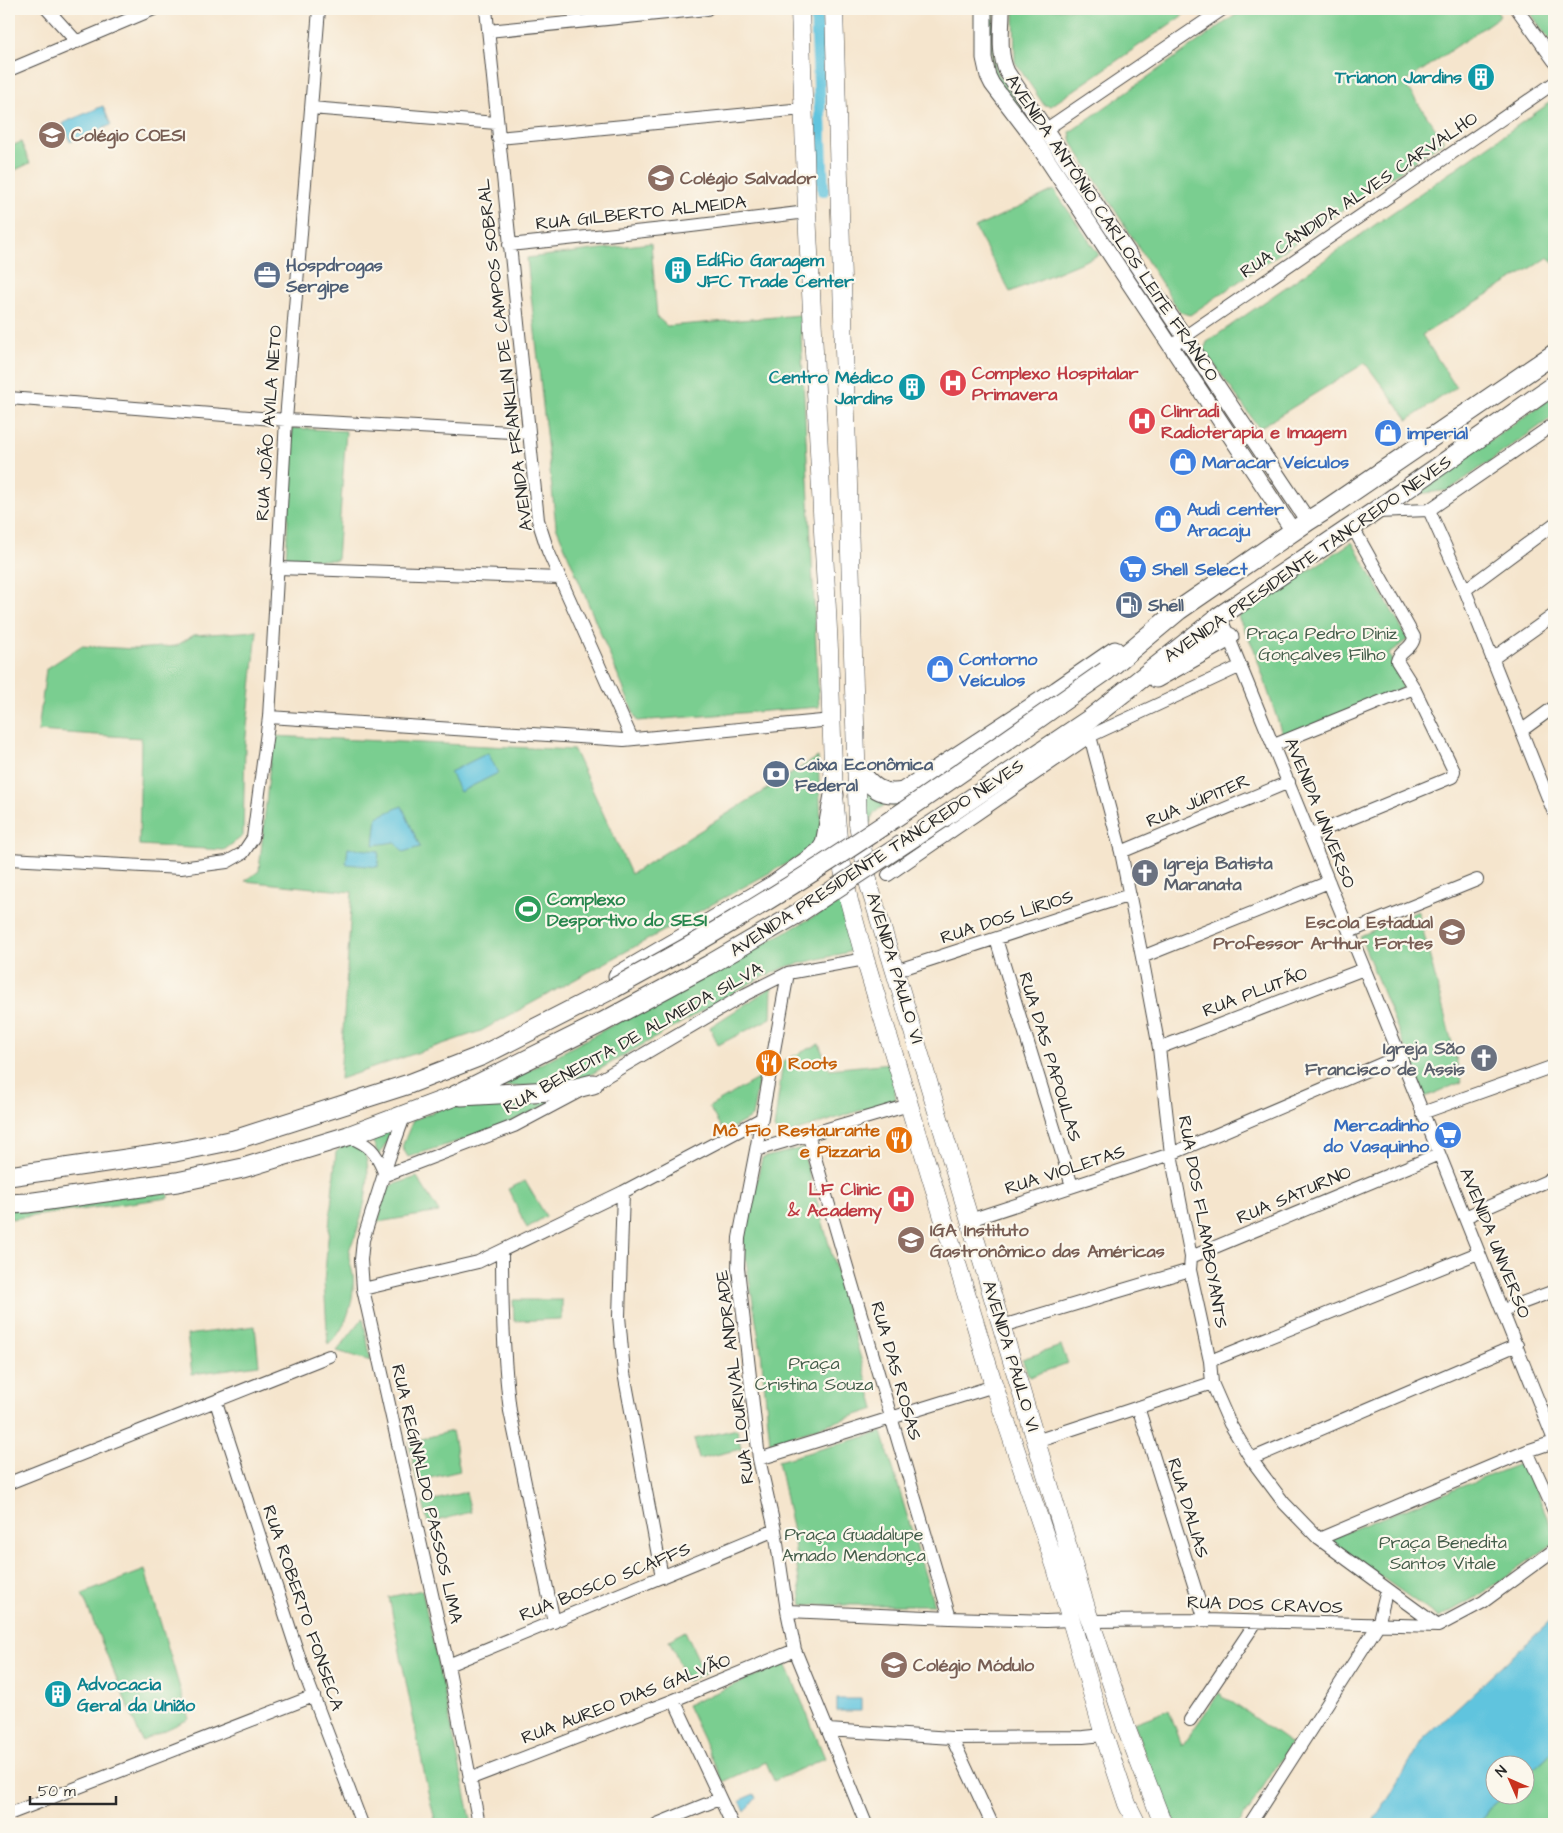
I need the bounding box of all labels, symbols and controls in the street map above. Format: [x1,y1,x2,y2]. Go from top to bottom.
building icon: Trianon Jardins [1466,62,1496,92]
place label: Trianon Jardins [1334,65,1462,90]
street label: AVENIDA ANTÔNIO CARLOS LEITE FRANCO [999,70,1225,386]
street label: RUA CÂNDIDA ALVES CARVALHO [1235,106,1483,284]
school or university icon: Colégio COESI [37,120,67,150]
place label: Colégio COESI [71,123,186,149]
school or university icon: Colégio Salvador [646,163,676,193]
place label: Colégio Salvador [680,166,816,192]
street label: AVENIDA FRANKLIN DE CAMPOS SOBRAL [471,177,539,533]
street label: RUA GILBERTO ALMEIDA [534,189,748,236]
place label: Edífio Garagem JFC Trade Center [696,248,854,294]
place label: Hospdrogas Sergipe [285,253,383,300]
building icon: Edífio Garagem JFC Trade Center [663,255,693,285]
office icon: Hospdrogas Sergipe [252,260,282,290]
street label: RUA JOÃO AVILA NETO [250,324,288,522]
place label: Complexo Hospitalar Primavera [972,361,1138,407]
place label: Centro Médico Jardins [769,365,894,411]
hospital icon: Complexo Hospitalar Primavera [938,368,968,398]
building icon: Centro Médico Jardins [897,372,927,402]
place label: Clinradi Radioterapia e Imagem [1161,399,1347,446]
hospital icon: Clinradi Radioterapia e Imagem [1127,406,1157,436]
shop icon: imperial [1373,418,1403,448]
place label: imperial [1407,421,1468,446]
shop icon: Maracar Veículos [1168,447,1198,477]
street label: AVENIDA PRESIDENTE TANCREDO NEVES [1159,449,1457,669]
place label: Maracar Veículos [1202,450,1349,475]
place label: Audi center Aracaju [1187,497,1284,543]
shop icon: Audi center Aracaju [1153,504,1183,534]
supermarket icon: Shell Select [1118,554,1148,584]
place label: Shell Select [1151,557,1248,582]
fuel station icon: Shell [1114,590,1144,620]
place label: Shell [1147,593,1184,618]
park label: Praça Pedro Diniz Gonçalves Filho [1246,621,1398,667]
place label: Contorno Veículos [958,647,1038,693]
shop icon: Contorno Veículos [925,654,955,684]
street label: AVENIDA UNIVERSO [1278,734,1362,892]
place label: Caixa Econômica Federal [795,752,934,798]
street label: AVENIDA PRESIDENTE TANCREDO NEVES [725,753,1029,963]
bank icon: Caixa Econômica Federal [761,759,791,789]
street label: RUA JÚPITER [1142,768,1254,834]
place label: Igreja Batista Maranata [1164,851,1274,897]
church icon: Igreja Batista Maranata [1130,858,1160,888]
street label: RUA DOS LÍRIOS [937,884,1077,950]
place label: Complexo Desportivo do SESI [547,887,708,933]
street label: AVENIDA PAULO VI [860,889,930,1047]
sports icon: Complexo Desportivo do SESI [513,894,543,924]
place label: Escola Estadual Professor Arthur Fortes [1213,910,1433,956]
school or university icon: Escola Estadual Professor Arthur Fortes [1437,917,1467,947]
street label: RUA BENEDITA DE ALMEIDA SILVA [499,956,768,1120]
street label: RUA PLUTÃO [1199,961,1311,1023]
street label: RUA DAS PAPOULAS [1012,969,1088,1145]
place label: Igreja São Francisco de Assis [1305,1036,1466,1082]
church icon: Igreja São Francisco de Assis [1469,1043,1499,1073]
restaurant icon: Roots [754,1048,784,1078]
place label: Roots [788,1051,837,1076]
place label: Mercadinho do Vasquinho [1323,1113,1430,1159]
street label: RUA DOS FLAMBOYANTS [1172,1114,1234,1330]
place label: Mô Fio Restaurante e Pizzaria [713,1118,881,1164]
supermarket icon: Mercadinho do Vasquinho [1433,1120,1463,1150]
restaurant icon: Mô Fio Restaurante e Pizzaria [884,1125,914,1155]
street label: RUA VIOLETAS [1002,1139,1128,1201]
street label: RUA SATURNO [1233,1160,1355,1230]
street label: AVENIDA UNIVERSO [1453,1164,1537,1322]
place label: LF Clinic & Academy [787,1177,883,1224]
hospital icon: LF Clinic & Academy [886,1184,916,1214]
place label: IGA Instituto Gastronômico das Américas [930,1218,1165,1264]
school or university icon: IGA Instituto Gastronômico das Américas [896,1225,926,1255]
street label: RUA LOURIVAL ANDRADE [709,1268,761,1485]
street label: AVENIDA PAULO VI [976,1277,1046,1435]
street label: RUA DAS ROSAS [864,1299,928,1443]
park label: Praça Cristina Souza [755,1351,873,1397]
street label: RUA REGINALDO PASSOS LIMA [385,1362,469,1626]
street label: RUA DALIAS [1161,1455,1215,1561]
street label: RUA ROBERTO FONSECA [256,1502,350,1714]
park label: Praça Guadalupe Amado Mendonça [782,1522,926,1568]
park label: Praça Benedita Santos Vitale [1379,1530,1507,1576]
street label: RUA BOSCO SCAFFS [516,1536,694,1628]
street label: RUA DOS CRAVOS [1187,1590,1343,1620]
street label: RUA AUREO DIAS GALVÃO [518,1648,734,1750]
school or university icon: Colégio Módulo [879,1650,909,1680]
place label: Colégio Módulo [913,1653,1035,1679]
place label: Advocacia Geral da União [77,1672,196,1718]
building icon: Advocacia Geral da União [43,1679,73,1709]
north arrow [1486,1756,1536,1806]
text: N [1491,1761,1512,1782]
scale bar [30,1773,116,1805]
text: 50 m [38,1781,76,1802]

